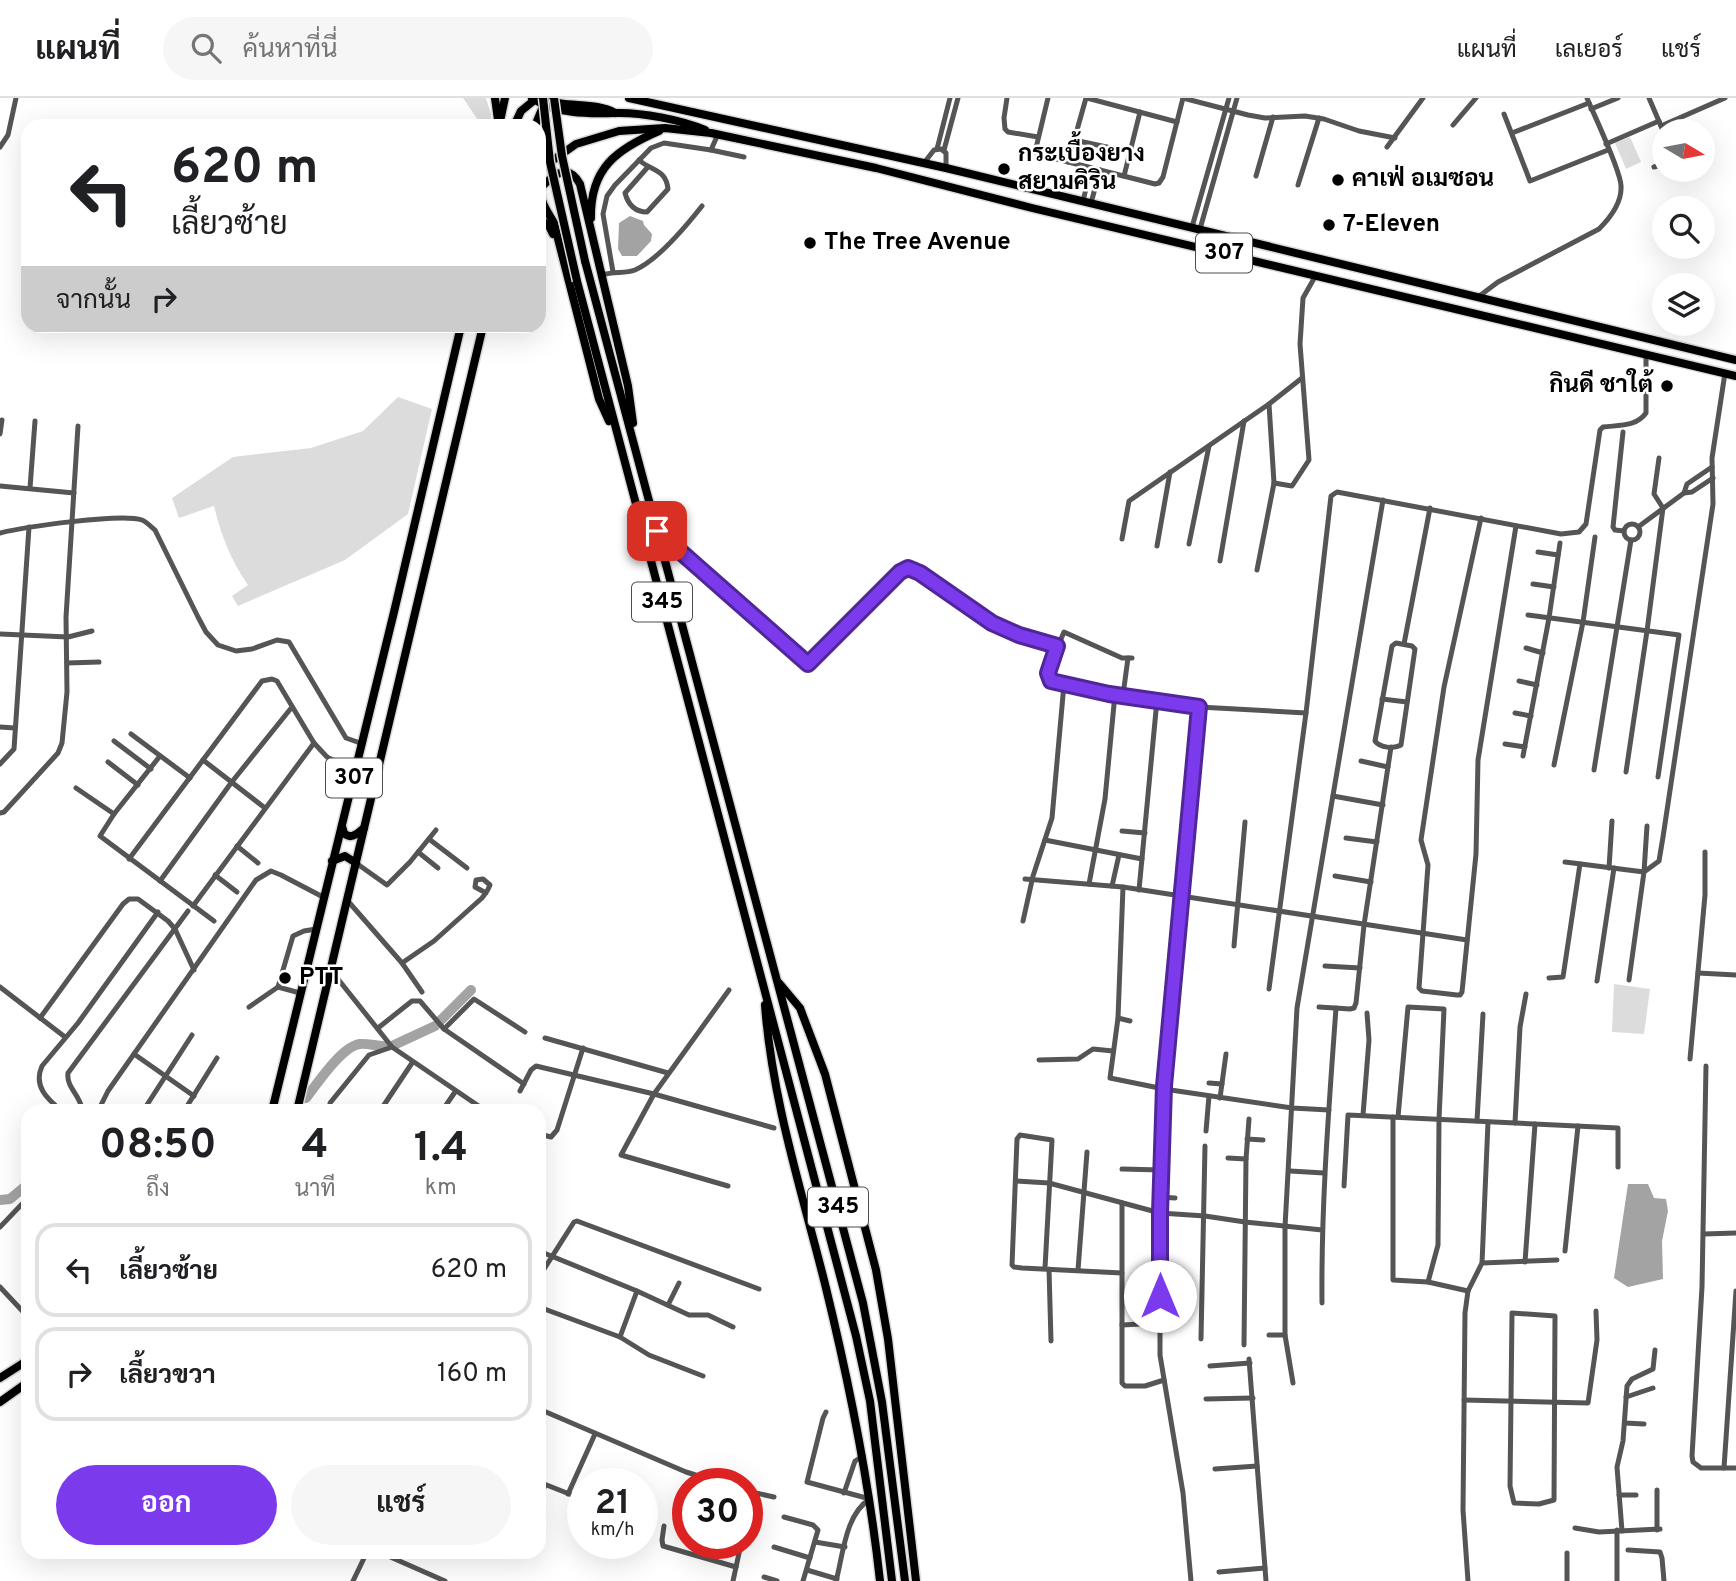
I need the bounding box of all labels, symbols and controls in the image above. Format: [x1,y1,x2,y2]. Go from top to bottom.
search box [163,17,653,80]
icon: search [187,29,225,67]
text: แผนที่ [35,30,121,72]
text: ค้นหาที่นี่ [243,34,338,67]
text: แผนที่ [1457,36,1517,66]
text: เลเยอร์ [1555,36,1623,66]
text: แชร์ [1661,36,1701,66]
north arrow [1652,119,1715,182]
map controls [1652,119,1715,336]
place label: กระเบื้องยาง สยามคิริน [1018,131,1145,198]
text: 620 m [171,139,318,201]
icon: left [56,147,147,238]
marker: กระเบื้องยาง สยามคิริน [996,161,1012,177]
place label: คาเฟ่ อเมซอน [1352,164,1494,195]
marker: คาเฟ่ อเมซอน [1330,172,1346,188]
button: search [1652,196,1715,259]
text: เลี้ยวซ้าย [171,206,288,246]
place label: 7-Eleven [1343,210,1440,240]
marker: 7-Eleven [1321,217,1337,233]
place label: The Tree Avenue [824,228,1011,258]
road number: 307 [1196,234,1252,272]
marker: The Tree Avenue [802,235,818,251]
button: layers [1652,273,1715,336]
icon: right [145,280,183,318]
text: จากนั้น [56,285,131,318]
place label: กินดี ชาใต้ [1549,368,1654,401]
marker: กินดี ชาใต้ [1659,378,1675,394]
pin [627,501,687,561]
icon: arrive [638,512,676,550]
road number: 345 [632,582,692,622]
road number: 307 [326,758,382,798]
place label: PTT [299,963,344,993]
marker: PTT [277,970,293,986]
text: 08:50 [99,1120,217,1173]
text: 4 [302,1120,329,1173]
text: 1.4 [414,1123,468,1176]
text: km [425,1174,457,1203]
text: ถึง [146,1176,170,1205]
text: นาที [295,1176,336,1205]
road number: 345 [808,1188,868,1226]
icon: left [60,1251,98,1289]
text: 620 m [431,1254,507,1287]
text: เลี้ยวซ้าย [119,1256,218,1289]
position arrow [1123,1259,1197,1333]
icon: right [60,1355,98,1393]
text: 160 m [437,1358,507,1391]
text: เลี้ยวขวา [119,1360,216,1393]
button: ออก [56,1465,277,1545]
button: แชร์ [291,1465,511,1545]
speed limit sign: 30 [672,1468,763,1559]
text: 21 [595,1482,630,1526]
text: km/h [591,1519,634,1542]

